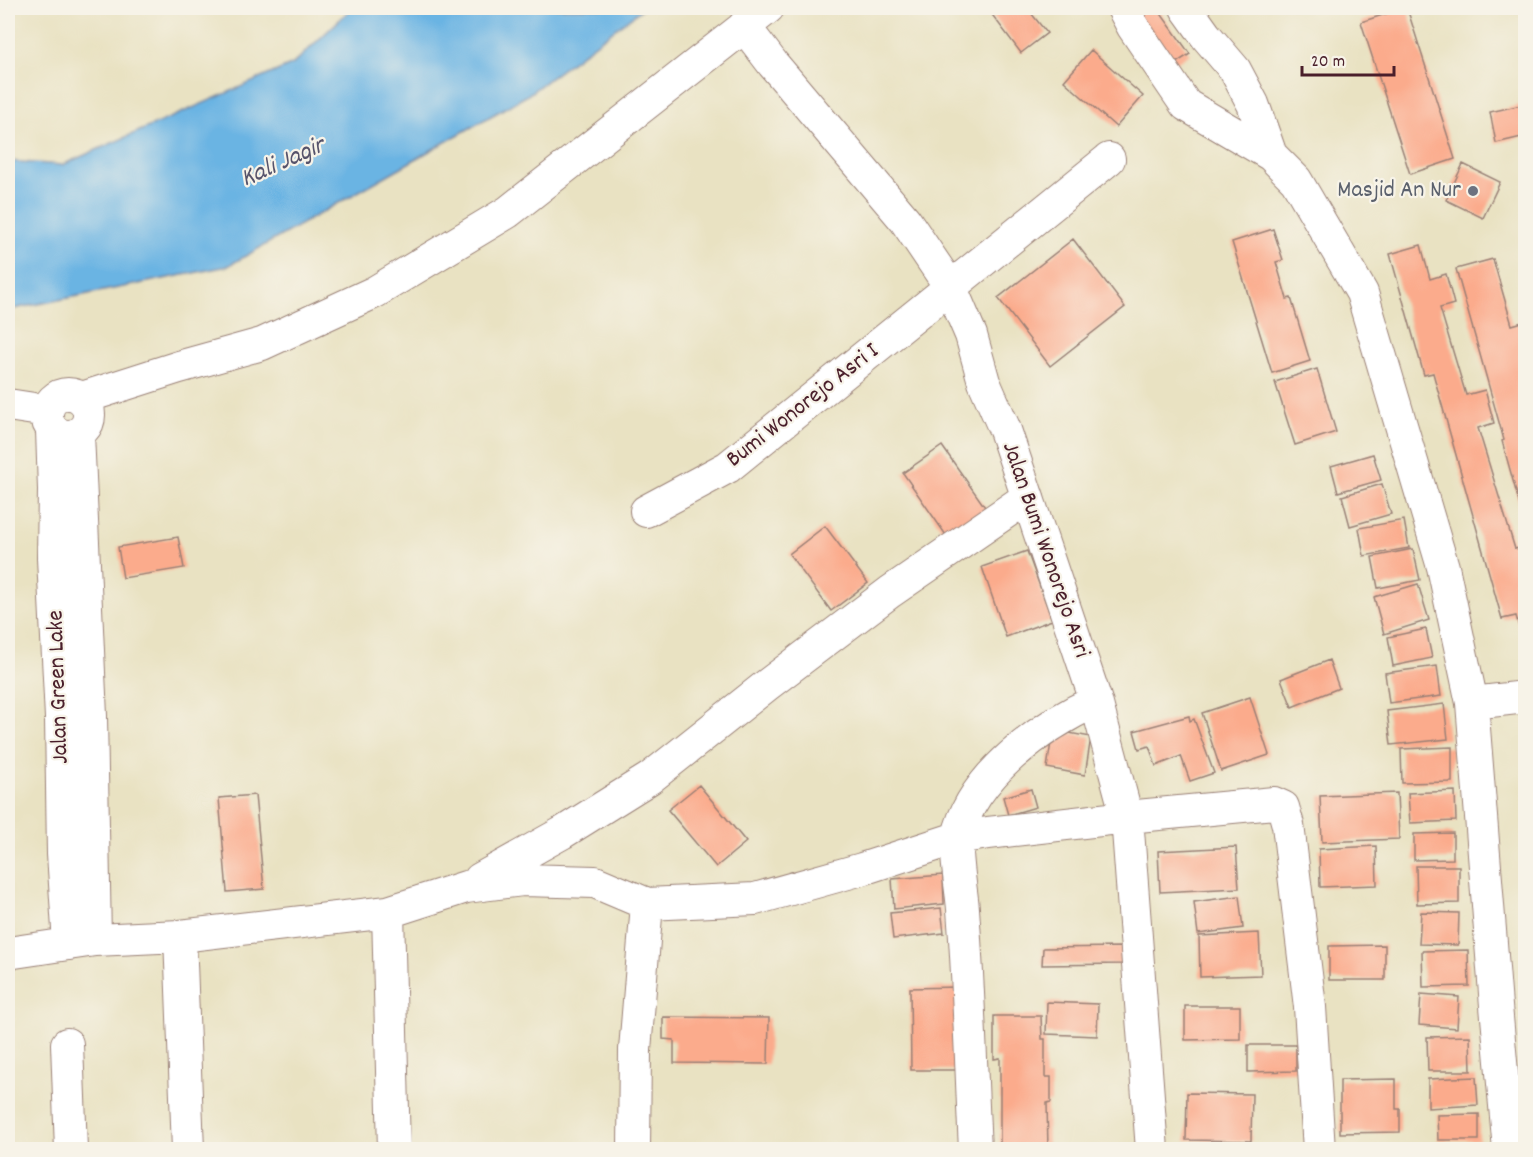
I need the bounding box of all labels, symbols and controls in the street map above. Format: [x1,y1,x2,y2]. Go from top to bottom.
scale bar [1302,39,1394,77]
text: 20 m [1311,50,1345,75]
water label: Kali Jagir [235,127,334,198]
place label: Masjid An Nur [1337,174,1461,208]
marker: Masjid An Nur [1466,184,1480,198]
street label: Bumi Wonorejo Asri I [719,335,887,477]
street label: Jalan Bumi Wonorejo Asri [992,437,1098,663]
street label: Jalan Green Lake [39,610,79,764]

